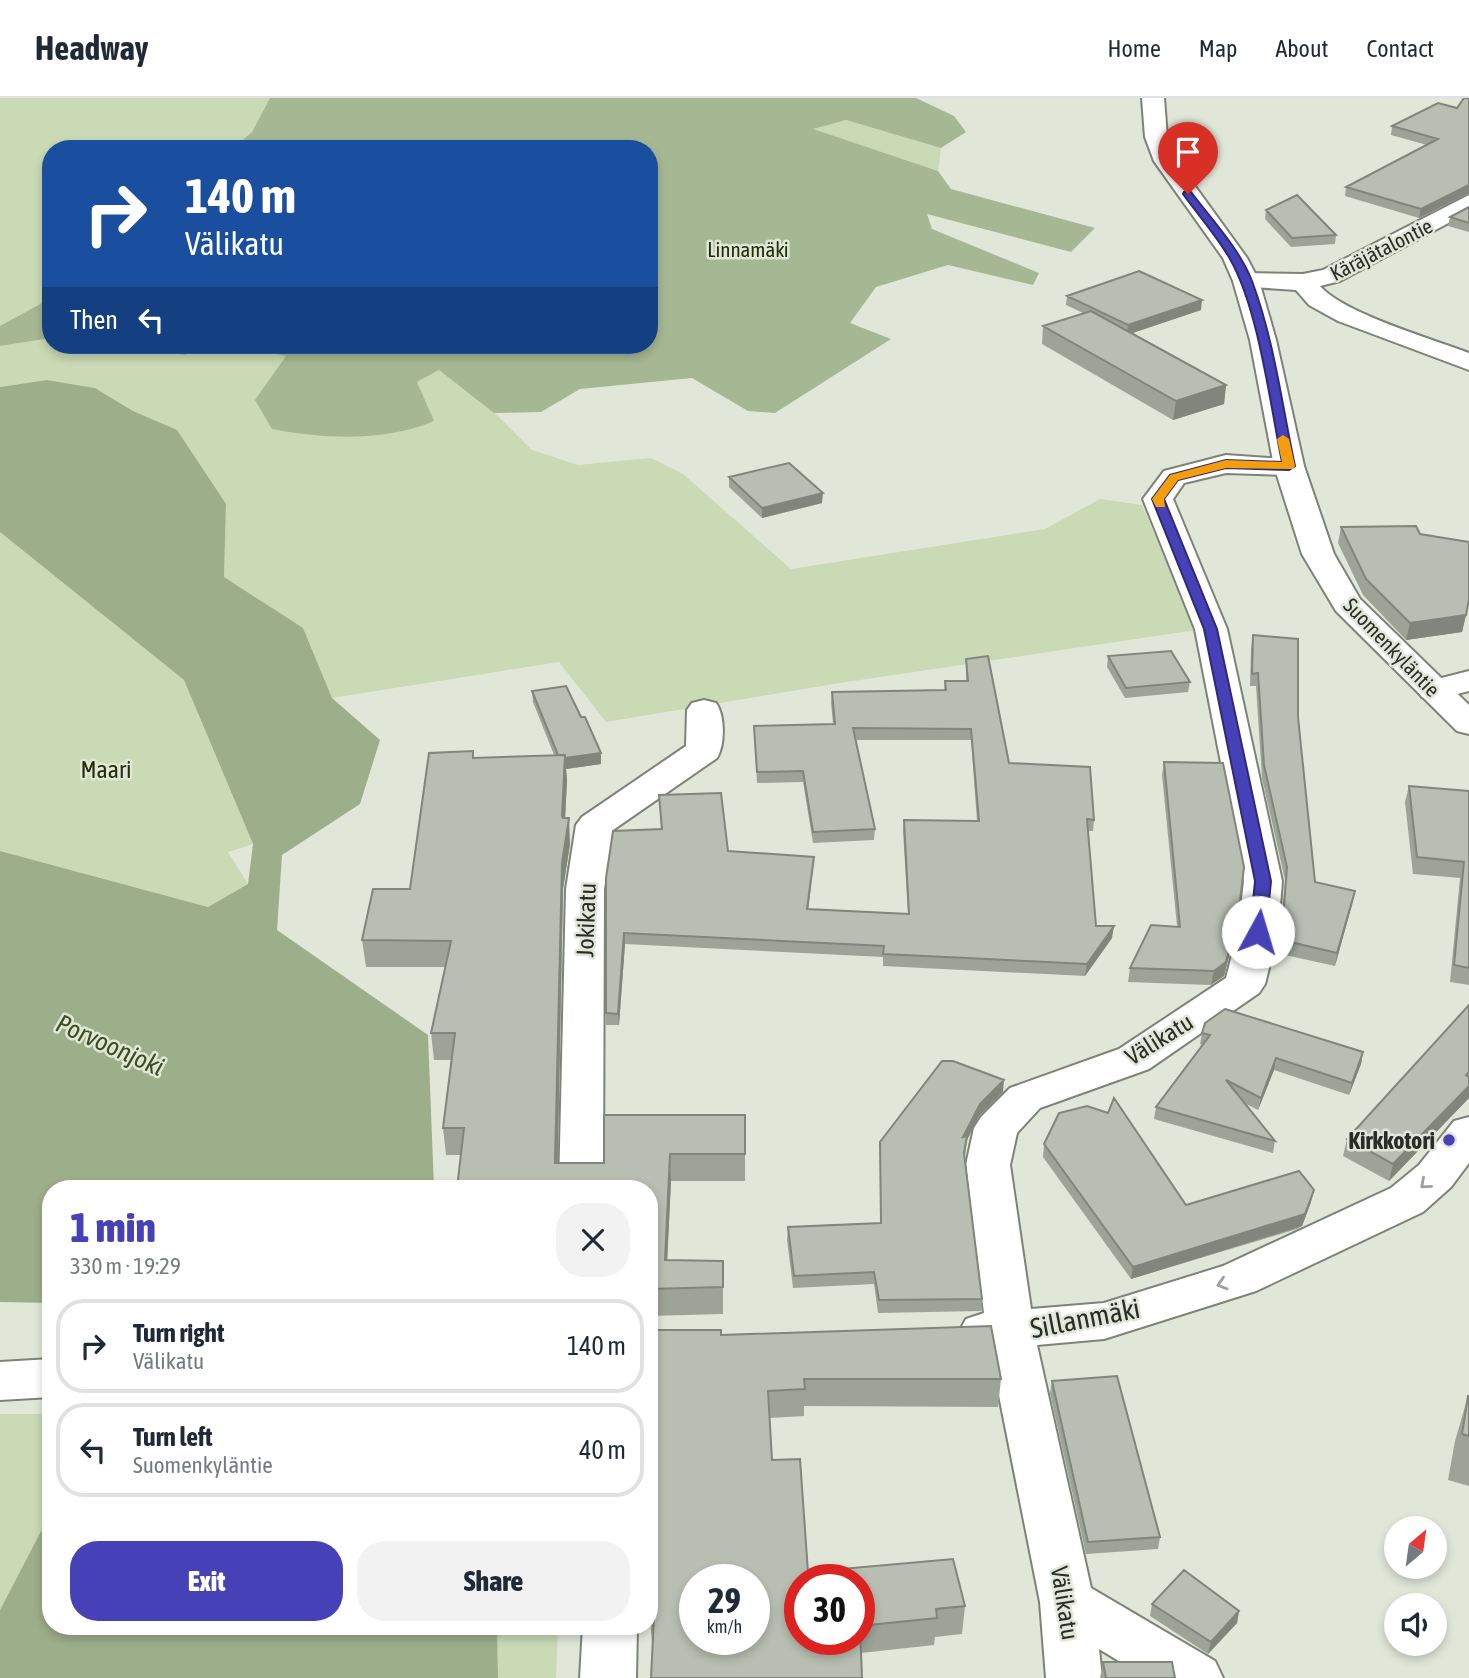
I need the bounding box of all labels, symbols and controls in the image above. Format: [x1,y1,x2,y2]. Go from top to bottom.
text: Headway [35,29,148,67]
text: Home [1107,35,1161,62]
text: Map [1199,35,1237,62]
text: About [1275,35,1328,62]
text: Contact [1366,35,1434,62]
pin [1158,122,1218,194]
icon: arrive [1169,133,1207,171]
text: 140 m [185,167,296,223]
icon: right [70,168,161,259]
street label: Käräjätalontie [1326,213,1436,285]
text: Välikatu [185,225,284,262]
park label: Linnamäki [707,237,789,261]
icon: left [132,301,170,339]
text: Then [70,305,118,335]
street label: Suomenkyläntie [1339,593,1445,701]
park label: Maari [81,756,132,783]
street label: Jokikatu [571,882,601,958]
position arrow [1221,895,1295,969]
water label: Porvoonjoki [51,1008,169,1082]
street label: Välikatu [1120,1008,1198,1070]
place label: Kirkkotori [1348,1127,1435,1154]
marker: Kirkkotori [1441,1132,1457,1148]
one-way arrow [1420,1176,1433,1188]
text: 1 min [70,1203,156,1251]
button: close [556,1203,630,1277]
text: 330 m · 19:29 [70,1253,181,1279]
one-way arrow [1216,1276,1228,1291]
street label: Sillanmäki [1028,1292,1142,1344]
text: Turn right [133,1318,224,1348]
icon: right [74,1327,112,1365]
text: 140 m [567,1331,626,1361]
text: Välikatu [133,1348,204,1374]
text: Turn left [133,1422,213,1452]
icon: left [74,1431,112,1469]
text: 40 m [579,1435,626,1465]
text: Suomenkyläntie [133,1452,273,1478]
north arrow [1384,1516,1447,1578]
map controls [1384,1516,1447,1656]
button: Exit [70,1541,343,1621]
button: Share [357,1541,630,1621]
speed limit sign: 30 [784,1564,875,1655]
street label: Välikatu [1046,1564,1084,1642]
text: 29 [708,1580,741,1620]
button: sound [1384,1593,1447,1656]
text: km/h [707,1616,742,1637]

